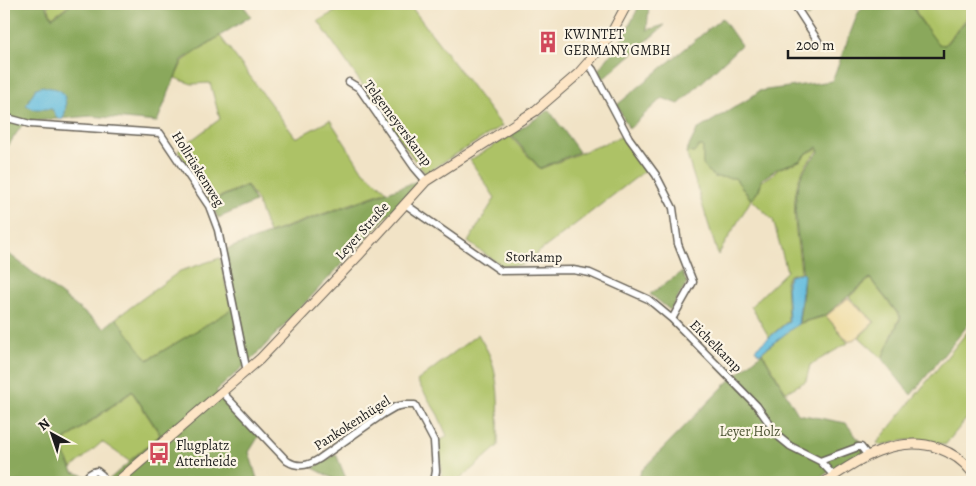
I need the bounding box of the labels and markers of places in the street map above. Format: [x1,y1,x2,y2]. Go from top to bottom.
place label: KWINTET GERMANY GMBH [564,25,671,60]
building icon: KWINTET GERMANY GMBH [535,29,561,55]
place label: Flugplatz Atterheide [175,436,237,471]
bus stop icon: Flugplatz Atterheide [146,440,172,466]

